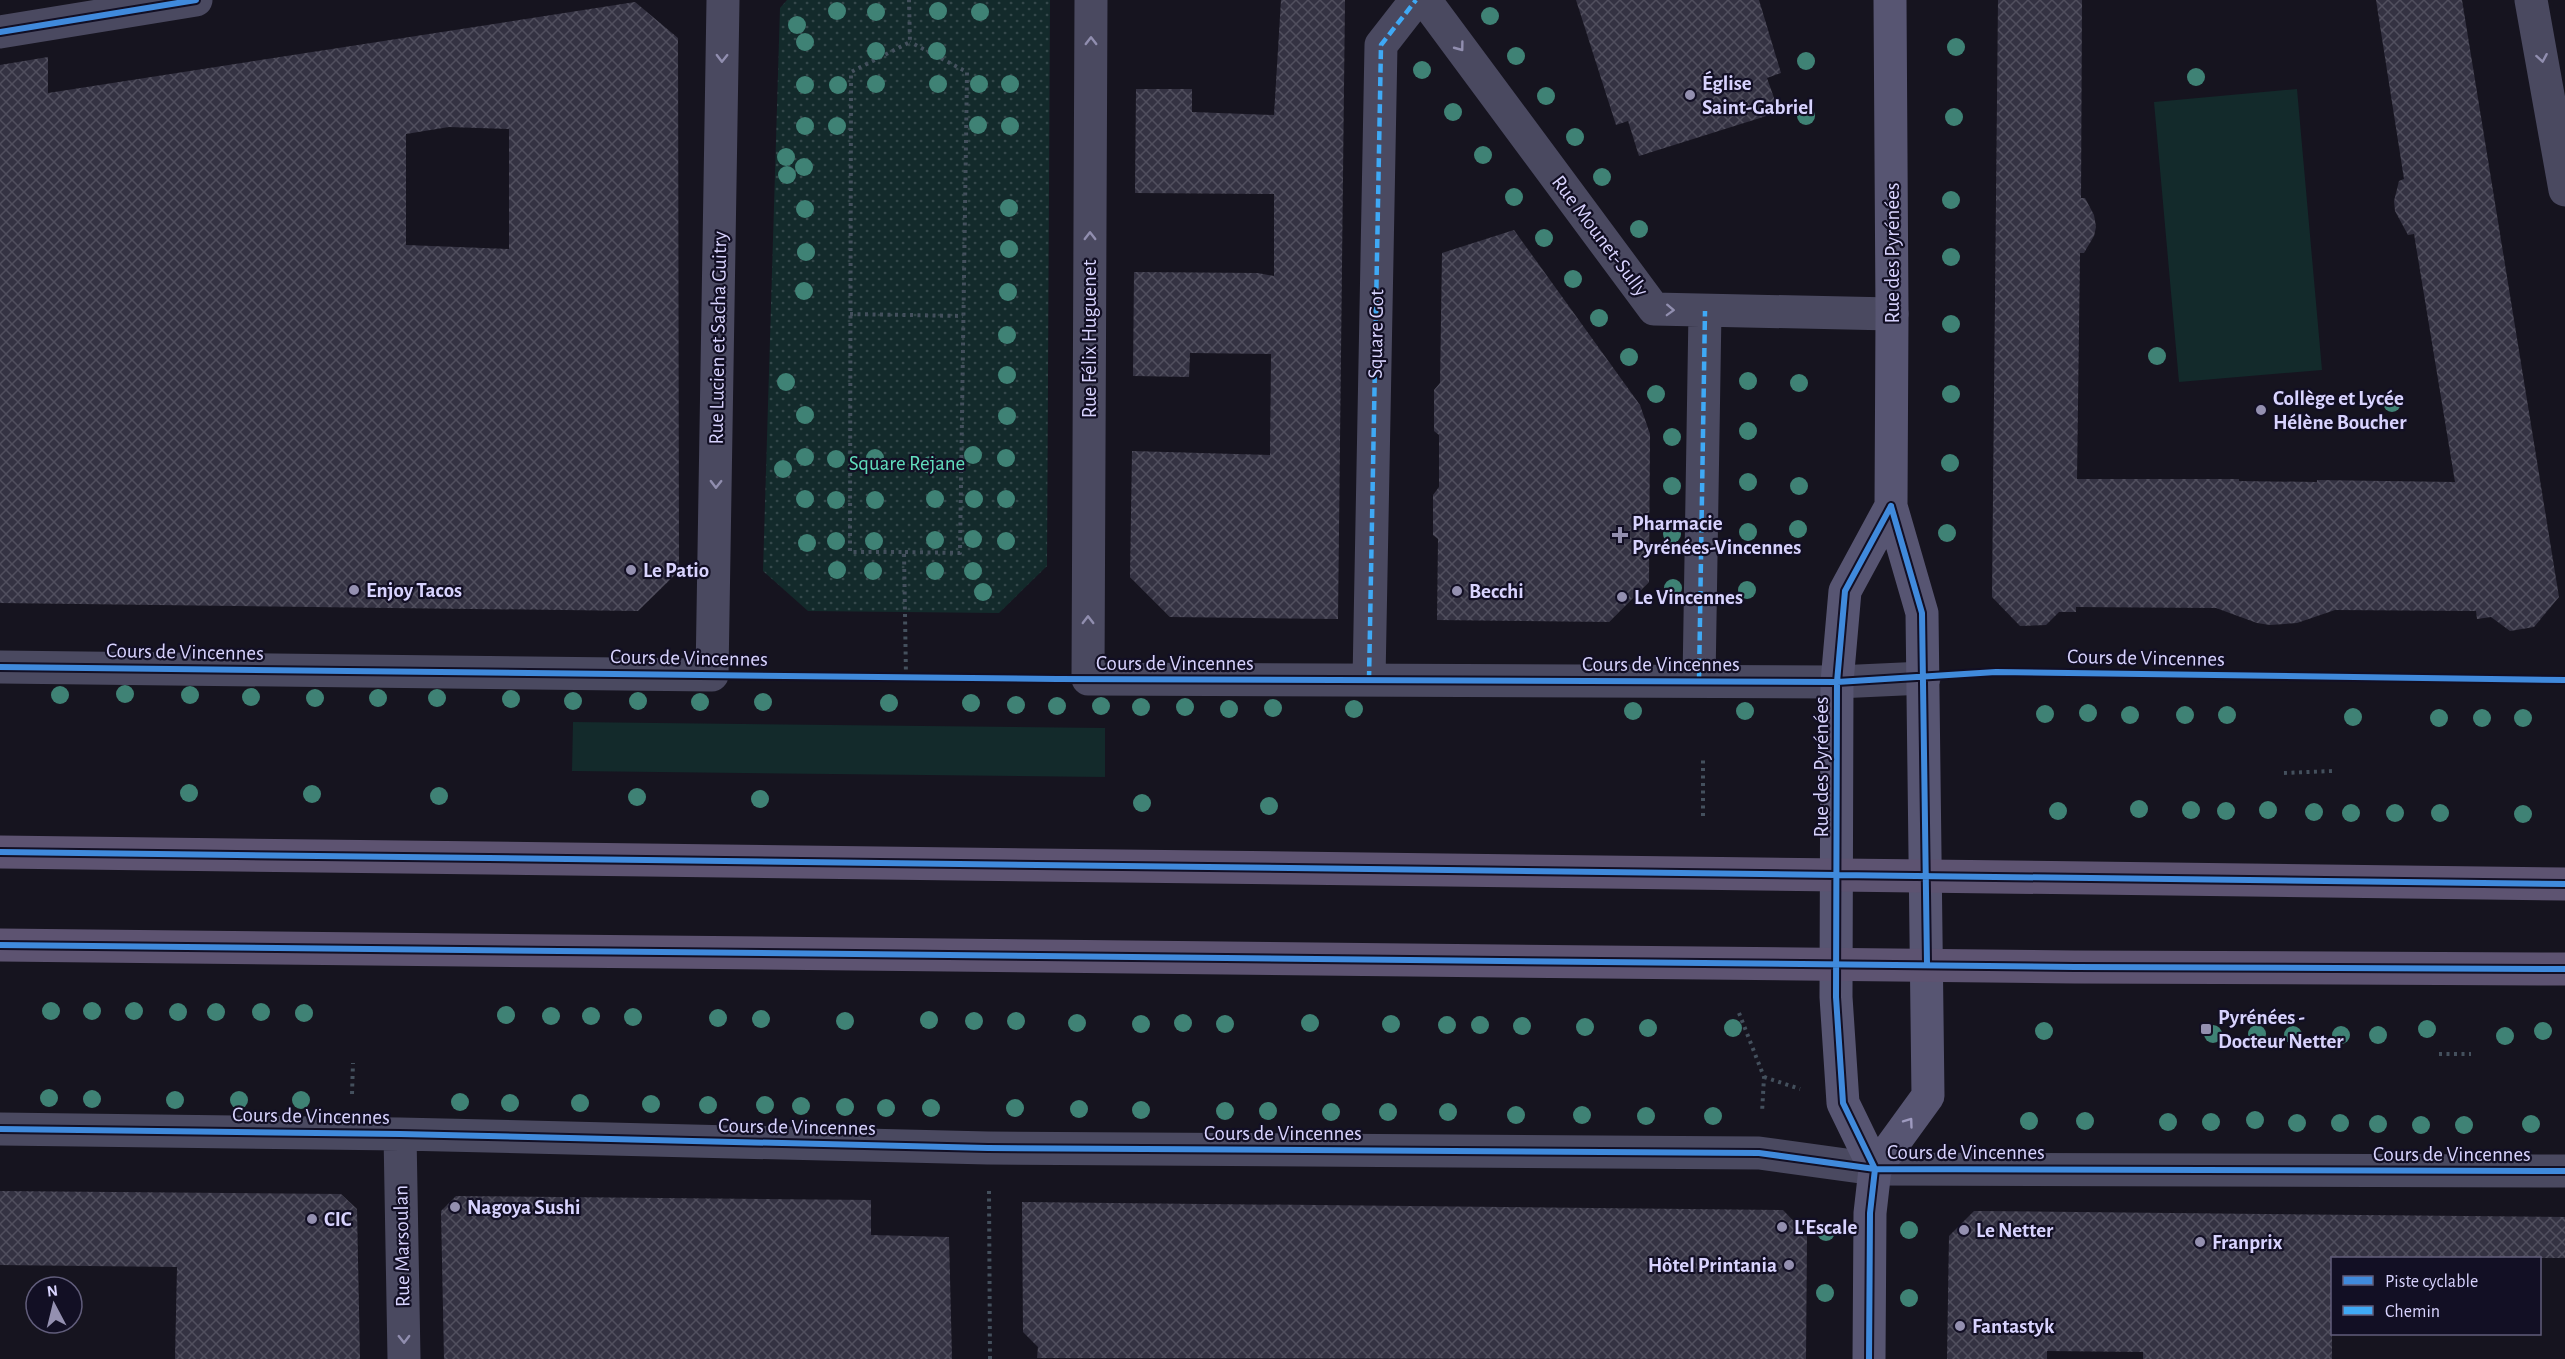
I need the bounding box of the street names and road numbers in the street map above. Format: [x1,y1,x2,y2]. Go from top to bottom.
street label: Rue Mounet-Sully [1548,172,1652,300]
street label: Rue des Pyrénées [1882,182,1903,324]
street label: Rue Lucien et Sacha Guitry [706,231,730,445]
street label: Rue Félix Huguenet [1079,259,1100,418]
street label: Square Got [1365,289,1387,379]
street label: Cours de Vincennes [106,640,264,664]
street label: Cours de Vincennes [610,646,768,670]
street label: Cours de Vincennes [2067,646,2225,670]
street label: Cours de Vincennes [1096,653,1254,674]
street label: Cours de Vincennes [1582,654,1740,675]
street label: Rue des Pyrénées [1811,696,1832,838]
street label: Cours de Vincennes [232,1104,390,1128]
street label: Cours de Vincennes [718,1115,876,1139]
street label: Cours de Vincennes [1204,1123,1362,1144]
street label: Cours de Vincennes [1887,1142,2045,1163]
street label: Cours de Vincennes [2373,1144,2531,1165]
street label: Rue Marsoulan [390,1185,414,1307]

